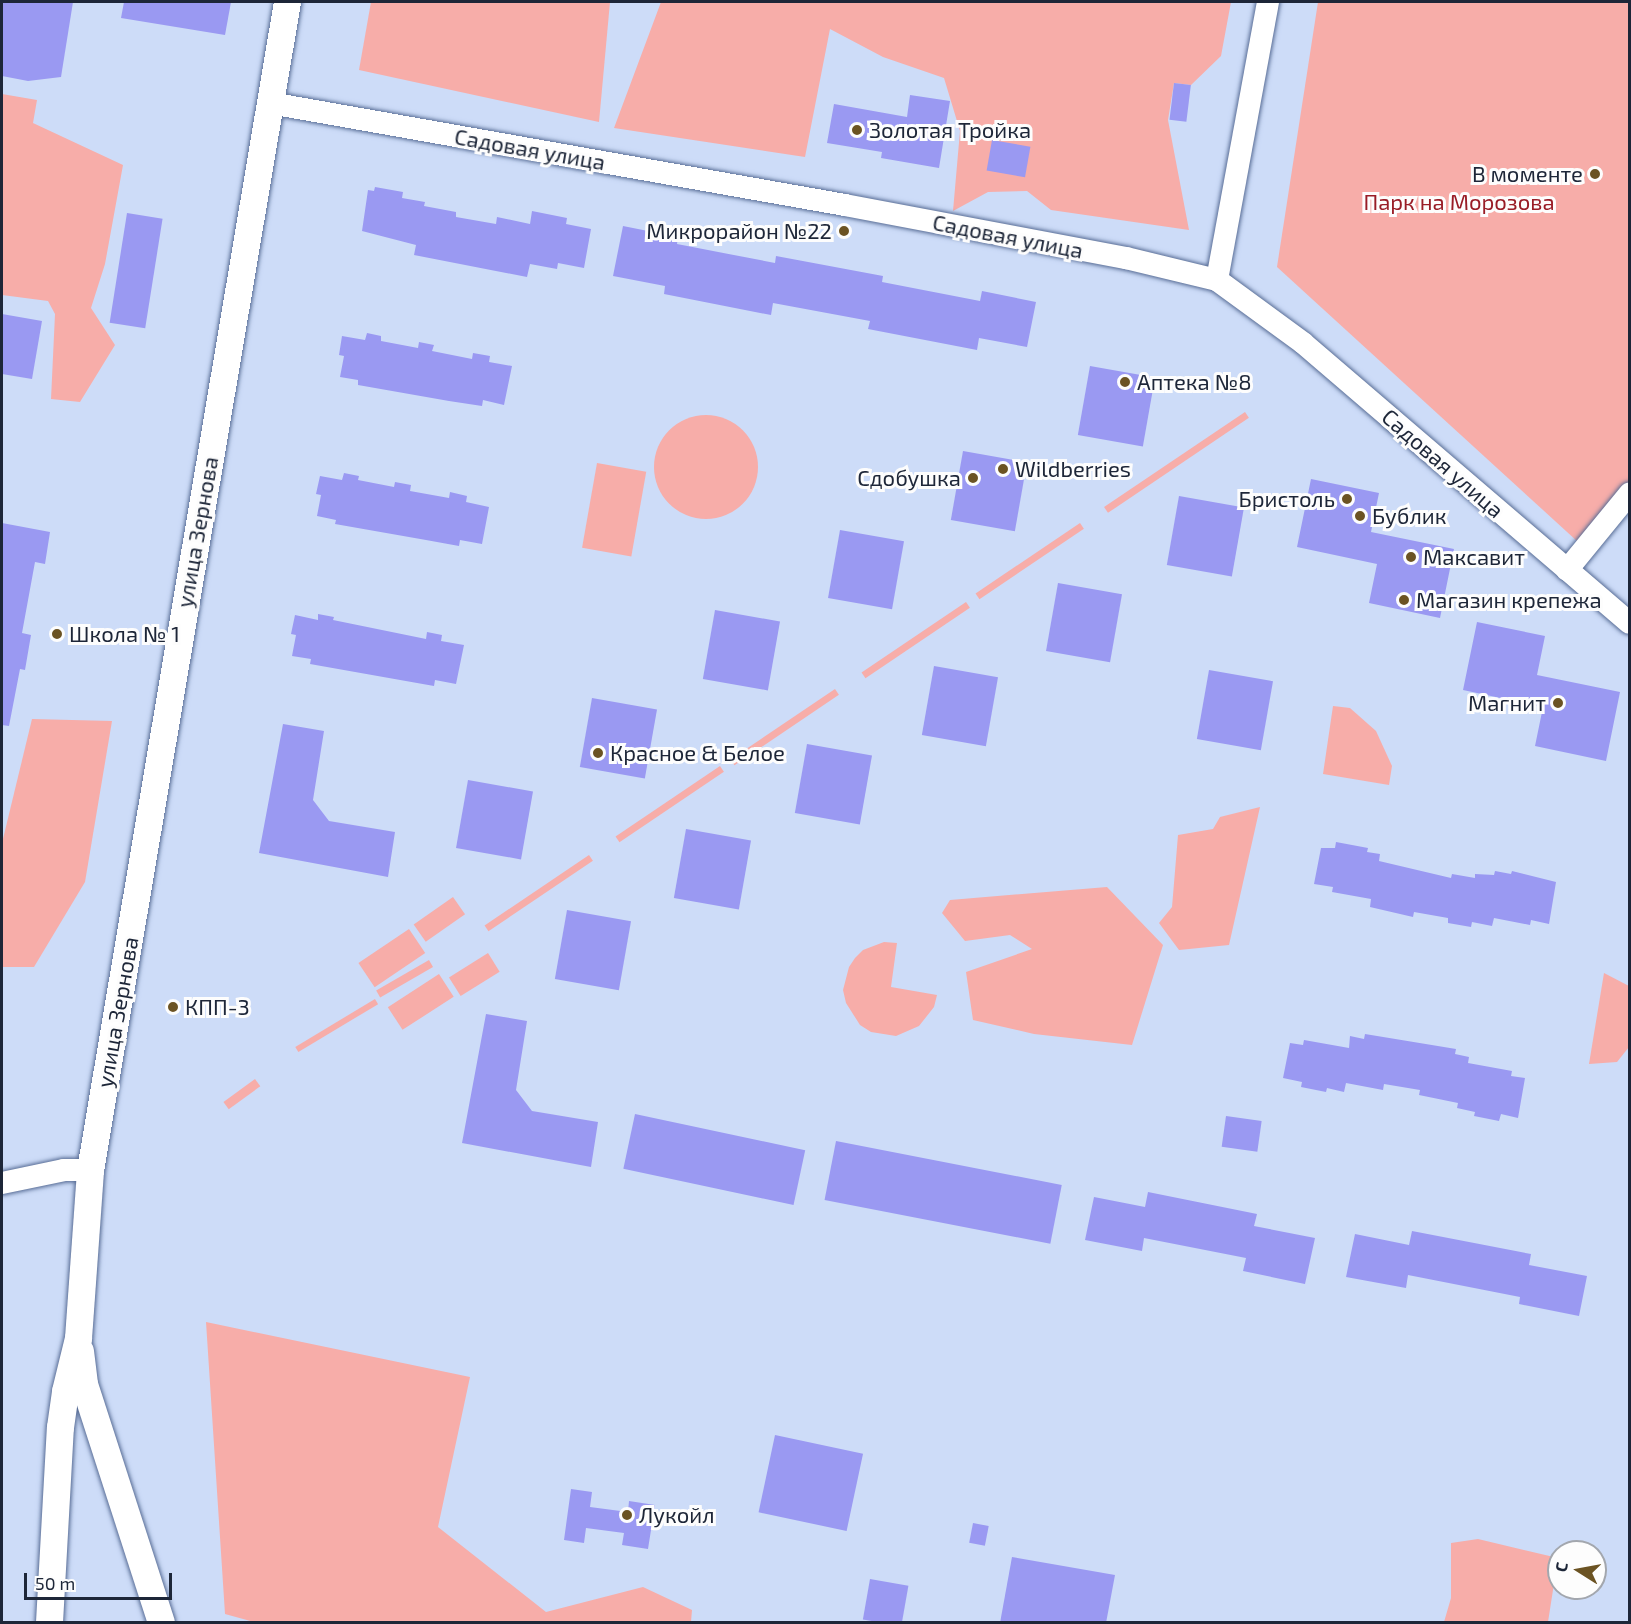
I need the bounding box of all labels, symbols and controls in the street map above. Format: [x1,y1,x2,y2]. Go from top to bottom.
place label: Золотая Тройка [869,117,1031,143]
street label: Садовая улица [453,123,607,175]
marker: Золотая Тройка [850,123,864,137]
place label: В моменте [1472,161,1583,187]
marker: В моменте [1588,167,1602,181]
park label: Парк на Морозова [1363,189,1555,215]
street label: Садовая улица [931,208,1085,264]
place label: Микрорайон №22 [646,218,832,244]
marker: Микрорайон №22 [837,224,851,238]
place label: Аптека №8 [1137,369,1252,395]
marker: Аптека №8 [1118,375,1132,389]
street label: Садовая улица [1377,403,1509,523]
street label: улица Зернова [171,454,223,610]
place label: Wildberries [1015,456,1131,482]
marker: Wildberries [996,462,1010,476]
place label: Сдобушка [857,465,961,491]
marker: Сдобушка [966,471,980,485]
place label: Бристоль [1239,486,1335,512]
marker: Бристоль [1340,492,1354,506]
place label: Бублик [1372,503,1446,529]
marker: Бублик [1353,509,1367,523]
place label: Максавит [1423,544,1525,570]
marker: Максавит [1404,550,1418,564]
place label: Магазин крепежа [1416,587,1602,613]
marker: Магазин крепежа [1397,593,1411,607]
place label: Школа № 1 [69,621,180,647]
marker: Школа № 1 [50,627,64,641]
place label: Магнит [1468,690,1546,716]
marker: Магнит [1551,696,1565,710]
place label: Красное & Белое [610,740,785,766]
marker: Красное & Белое [591,746,605,760]
street label: улица Зернова [91,934,143,1090]
place label: КПП-3 [185,994,250,1020]
marker: КПП-3 [166,1000,180,1014]
place label: Лукойл [639,1502,715,1528]
marker: Лукойл [620,1508,634,1522]
north arrow [1547,1540,1607,1600]
text: С [1551,1560,1571,1573]
scale bar [27,1561,176,1599]
text: 50 m [35,1572,75,1594]

